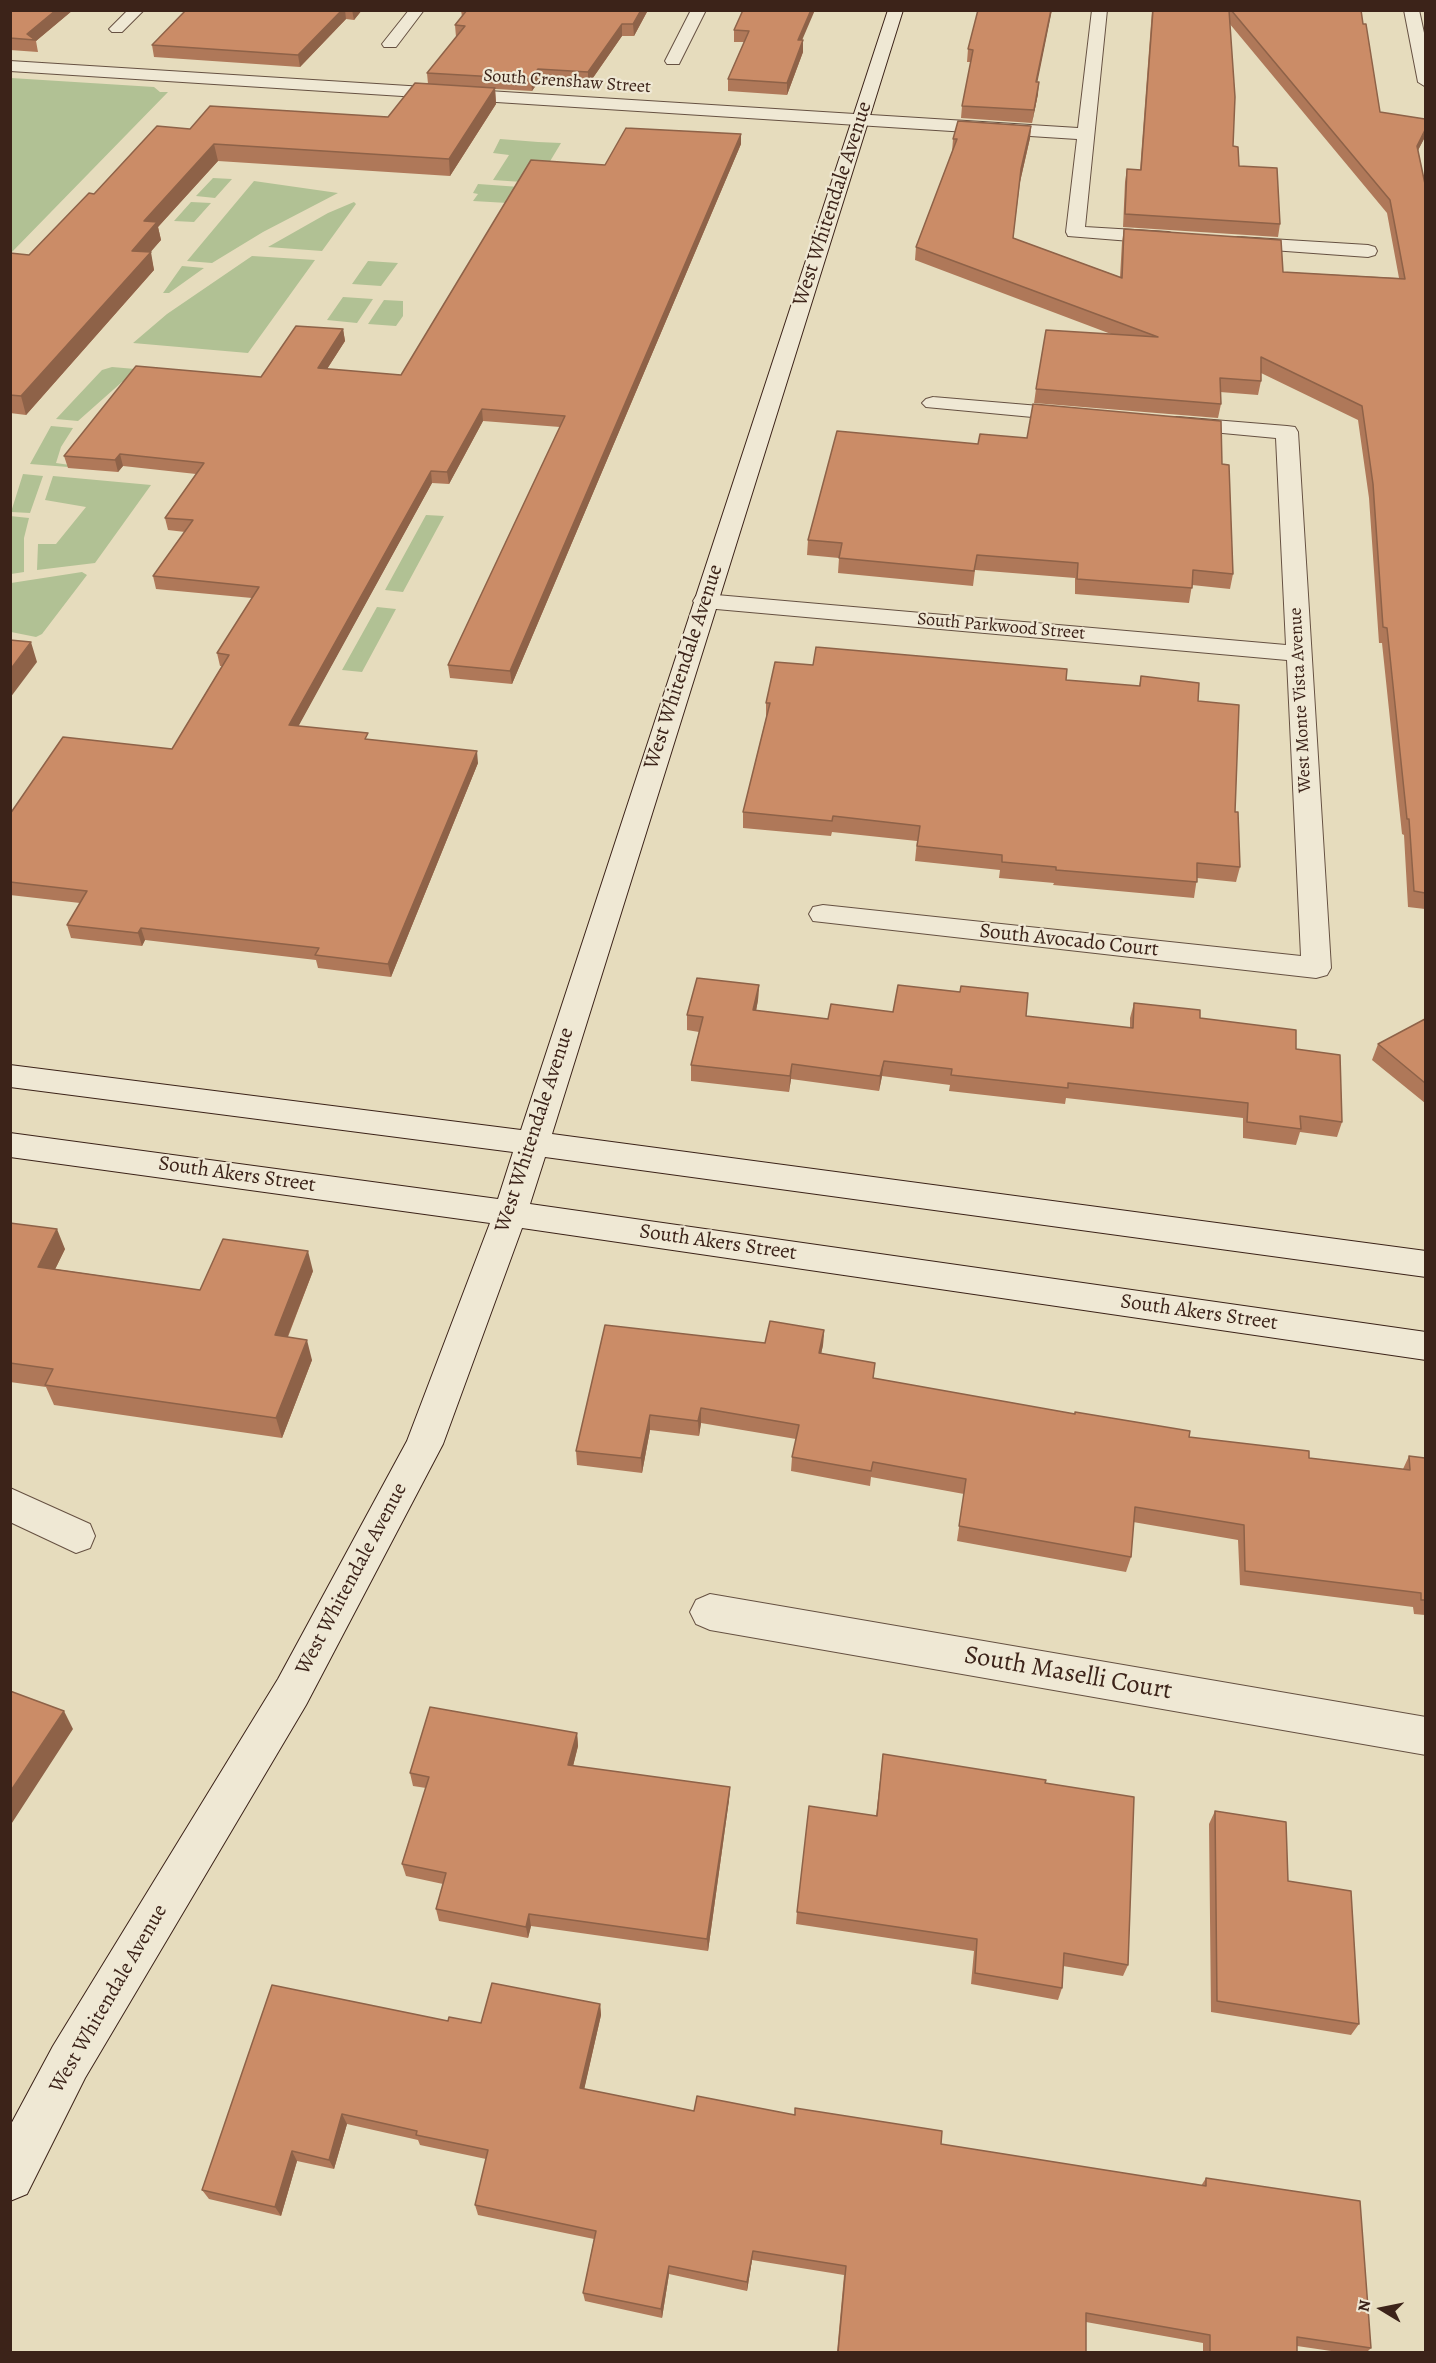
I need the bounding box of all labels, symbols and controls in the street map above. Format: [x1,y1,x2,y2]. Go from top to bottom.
street label: South Crenshaw Street [482,65,652,99]
street label: West Whitendale Avenue [788,99,878,309]
street label: West Whitendale Avenue [639,562,729,772]
street label: West Monte Vista Avenue [1285,607,1317,793]
street label: South Parkwood Street [916,609,1086,645]
street label: South Avocado Court [978,919,1160,963]
street label: West Whitendale Avenue [490,1025,580,1235]
street label: South Akers Street [157,1152,317,1198]
street label: South Akers Street [638,1220,798,1266]
street label: South Akers Street [1119,1290,1279,1336]
street label: West Whitendale Avenue [291,1479,413,1679]
street label: South Maselli Court [962,1640,1174,1708]
street label: West Whitendale Avenue [45,1900,173,2098]
north arrow [1352,2279,1412,2339]
text: N [1352,2298,1376,2314]

